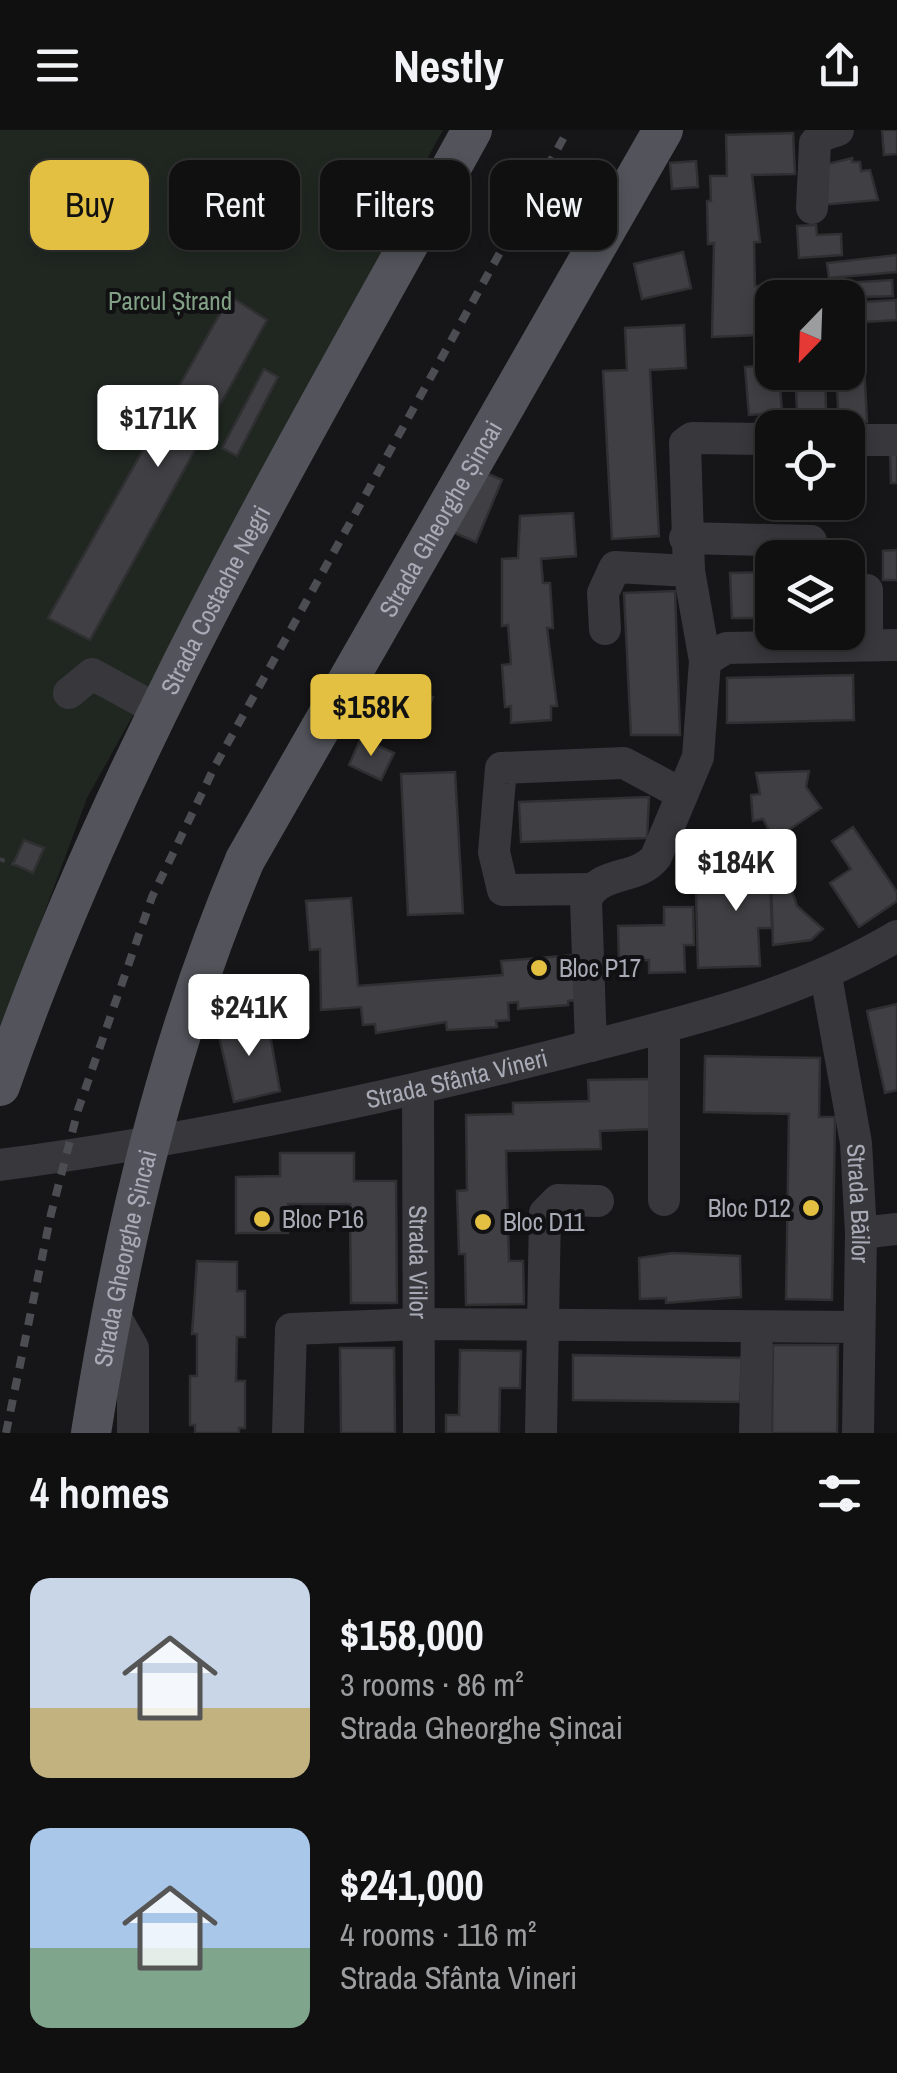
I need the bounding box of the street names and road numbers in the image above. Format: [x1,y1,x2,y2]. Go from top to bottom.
street label: Strada Gheorghe Șincai [371,414,510,623]
street label: Strada Costache Negri [152,499,278,700]
street label: Strada Sfânta Vineri [363,1041,551,1116]
street label: Strada Băilor [839,1143,878,1263]
street label: Strada Gheorghe Șincai [85,1146,165,1370]
street label: Strada Viilor [401,1205,436,1319]

